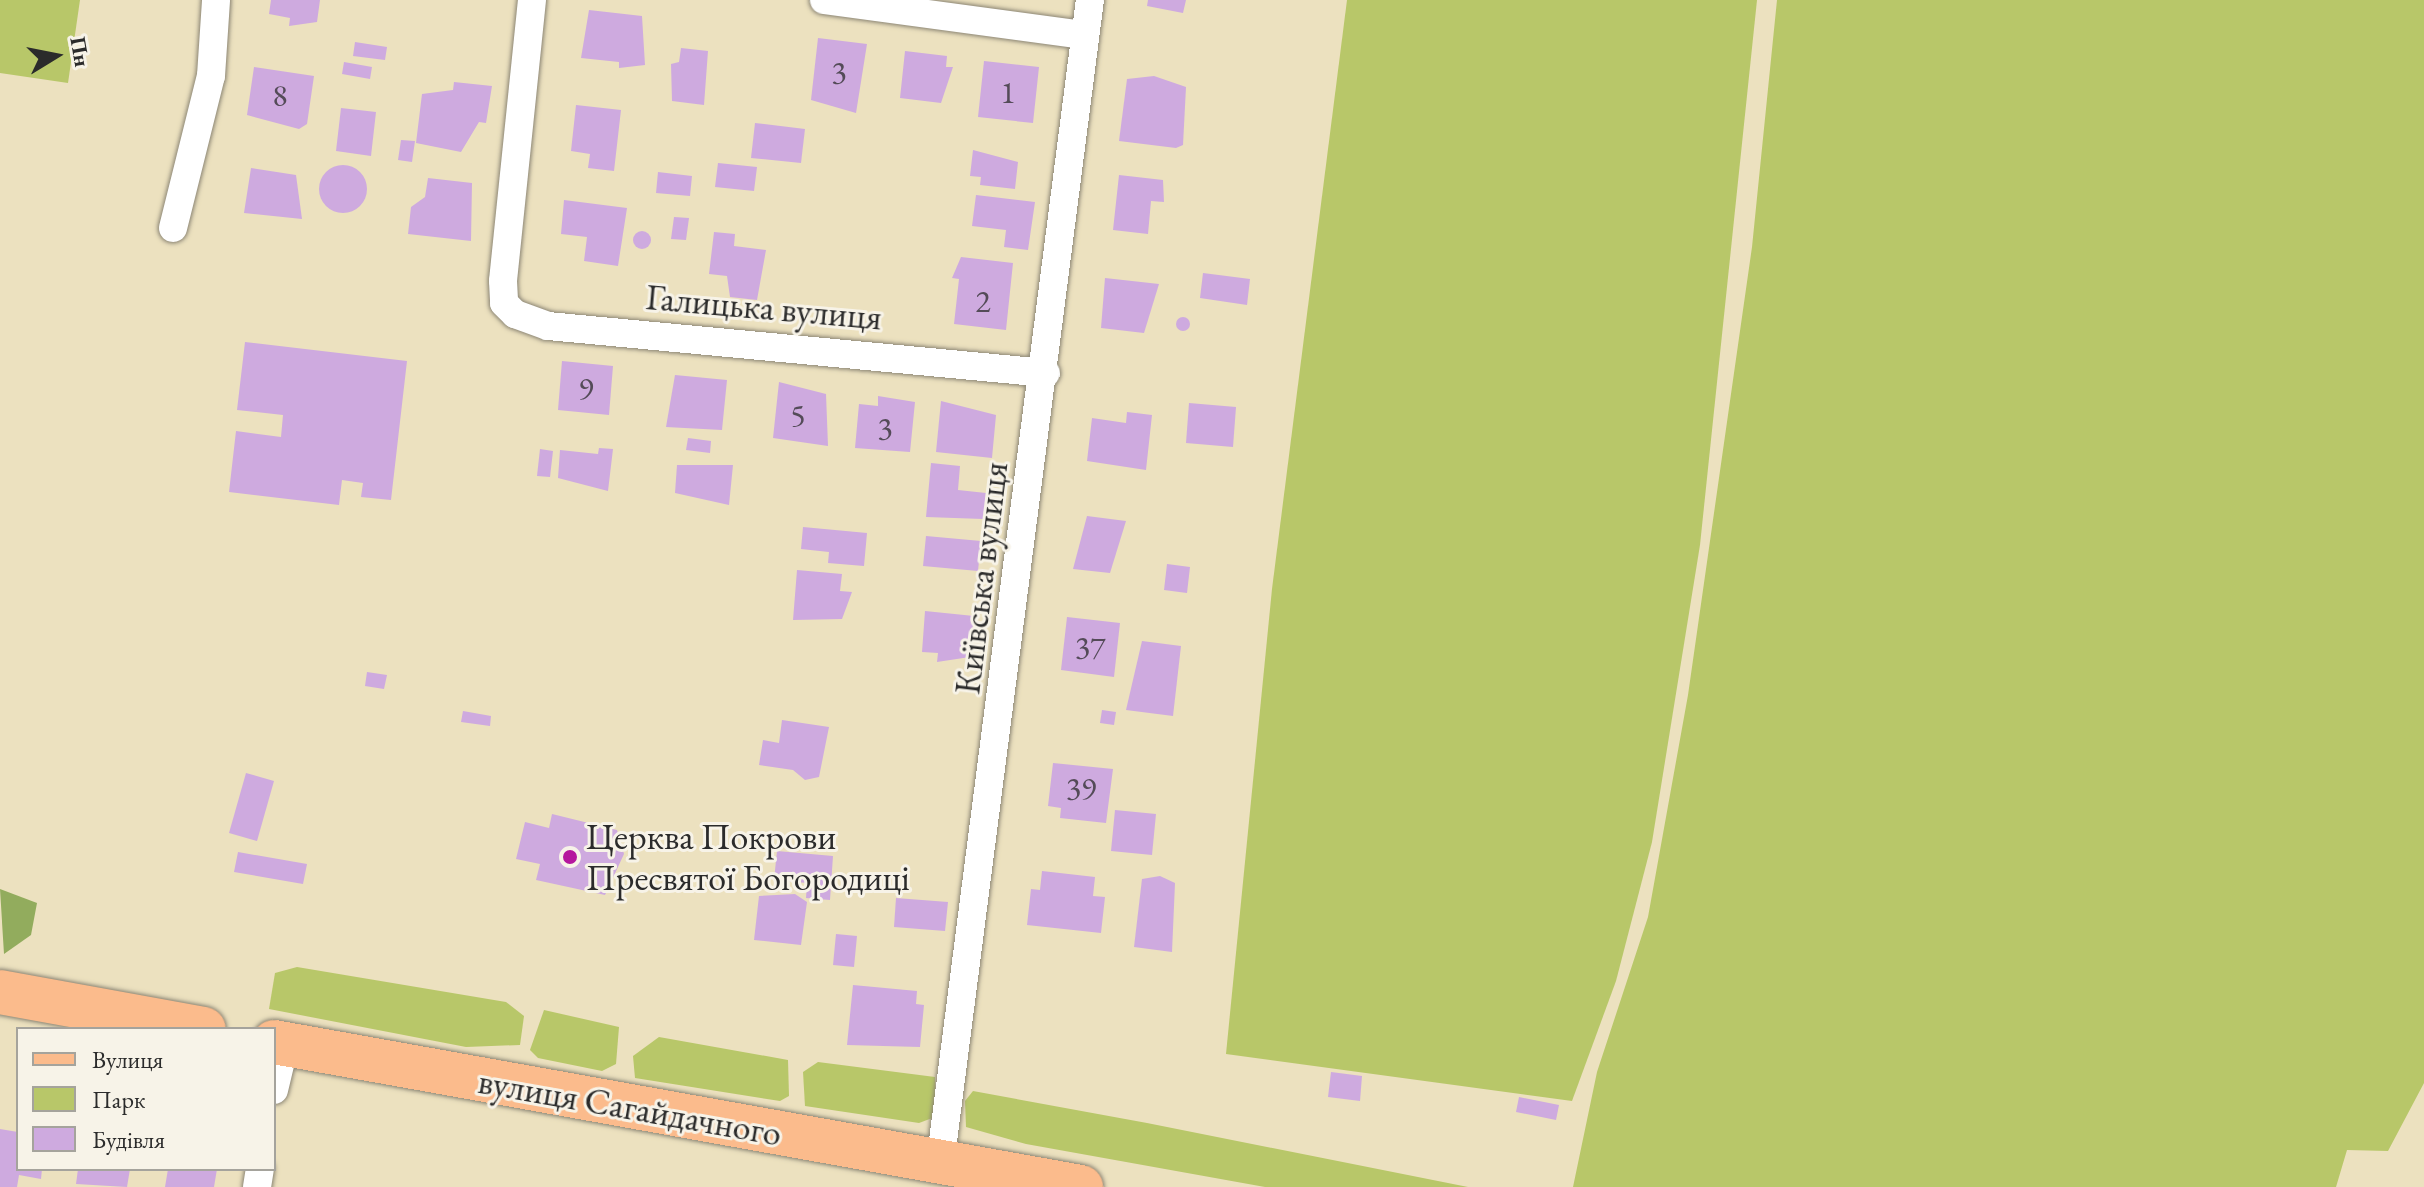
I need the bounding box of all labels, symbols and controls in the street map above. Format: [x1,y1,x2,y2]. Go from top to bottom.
north arrow [16,16,96,96]
text: Пн [63,34,97,69]
house number: 3 [831,53,847,91]
house number: 1 [1000,73,1016,111]
house number: 8 [272,76,288,114]
street label: Галицька вулиця [644,275,884,339]
house number: 2 [975,282,991,320]
house number: 9 [578,369,594,407]
house number: 5 [790,396,806,434]
house number: 3 [877,409,893,447]
street label: Київська вулиця [945,459,1017,697]
house number: 37 [1075,628,1105,666]
house number: 39 [1066,769,1096,807]
place label: Церква Покрови Пресвятої Богородиці [586,814,910,899]
marker: Церква Покрови Пресвятої Богородиці [561,848,579,866]
legend [16,1027,276,1171]
text: Вулиця [92,1044,163,1075]
street label: вулиця Сагайдачного [475,1059,785,1155]
text: Парк [92,1084,145,1115]
text: Будівля [92,1124,165,1155]

